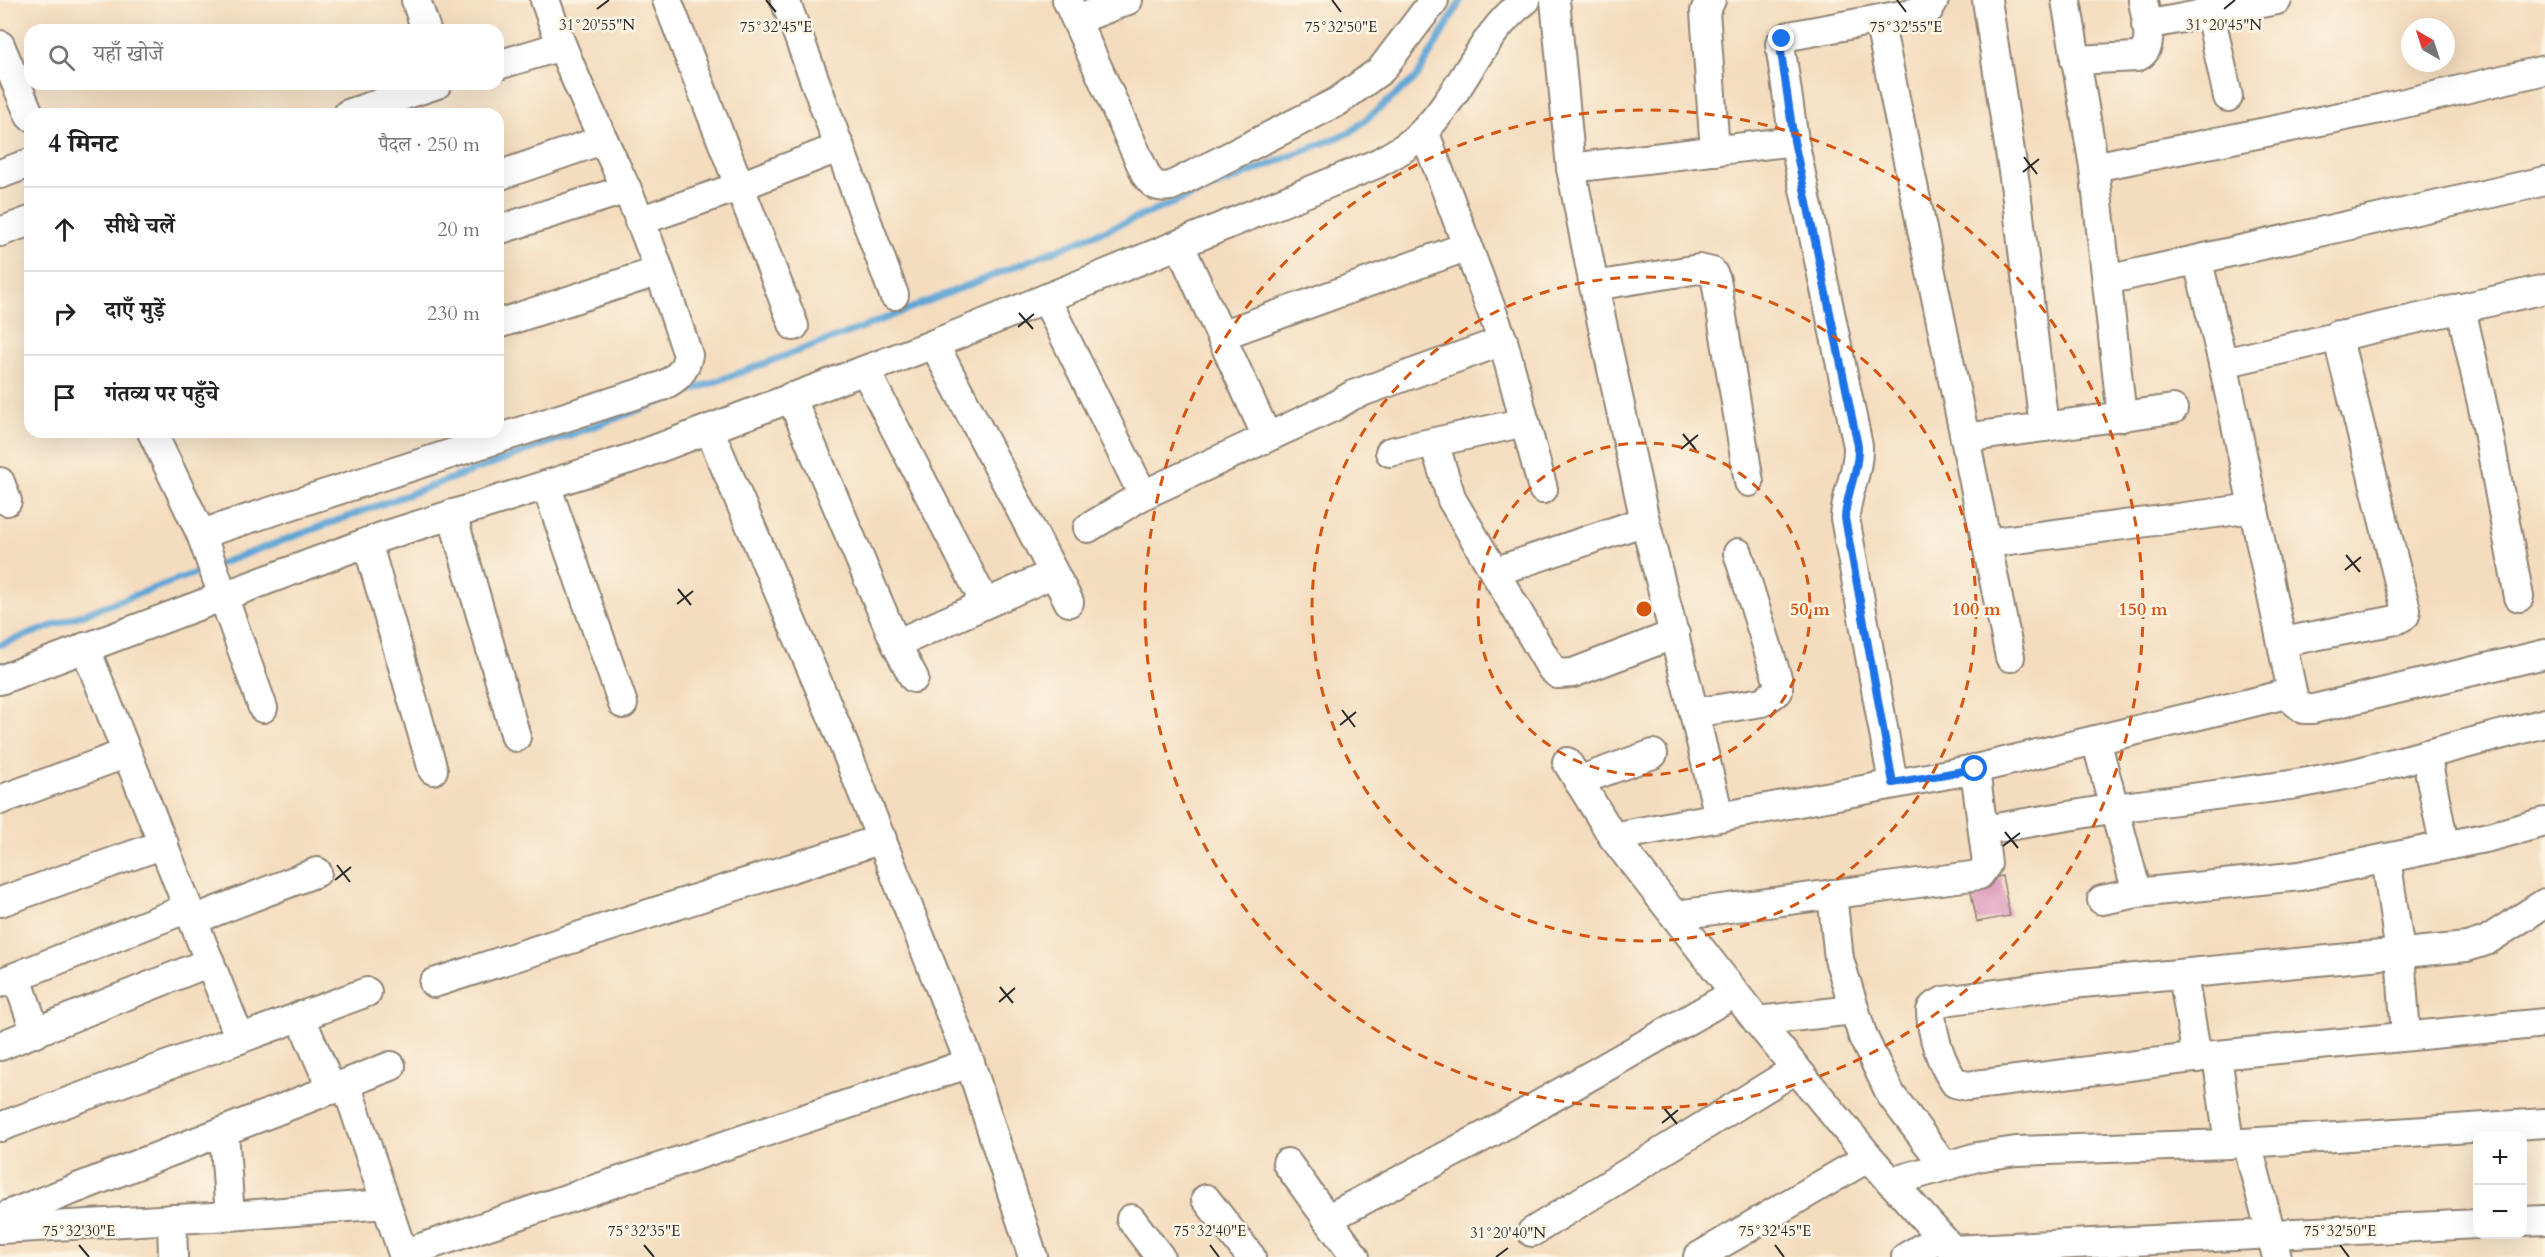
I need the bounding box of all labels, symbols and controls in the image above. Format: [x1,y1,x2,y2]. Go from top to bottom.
text: 31°20'55"N [559,15,635,35]
text: 31°20'45"N [2186,15,2262,35]
text: 75°32'45"E [740,17,812,37]
text: 75°32'50"E [1305,17,1377,37]
text: 75°32'55"E [1870,17,1942,37]
north arrow [2401,18,2455,72]
search box [24,24,504,90]
route end [1768,25,1794,51]
text: यहाँ खोजें [93,39,163,69]
icon: search [45,41,78,74]
text: 4 मिनट [48,126,118,161]
text: पैदल · 250 m [378,131,480,158]
text: सीधे चलें [105,211,175,241]
icon: ahead [48,213,81,246]
text: 20 m [437,216,480,243]
text: दाएँ मुड़ें [105,295,165,325]
icon: right [48,297,81,330]
text: 230 m [427,300,480,327]
text: गंतव्य पर पहुँचे [105,379,219,409]
icon: arrive [48,381,81,414]
text: 50 m [1790,597,1830,622]
text: 100 m [1951,597,2001,622]
text: 150 m [2118,597,2168,622]
centre of rings [1634,599,1654,619]
route start [1961,755,1987,781]
map controls [2473,1131,2527,1239]
button: + [2473,1131,2527,1185]
button: − [2473,1185,2527,1239]
text: 75°32'30"E [43,1221,115,1241]
text: 75°32'35"E [608,1221,680,1241]
text: 75°32'40"E [1174,1221,1246,1241]
text: 75°32'45"E [1739,1221,1811,1241]
text: 75°32'50"E [2304,1221,2376,1241]
text: 31°20'40"N [1470,1223,1546,1243]

